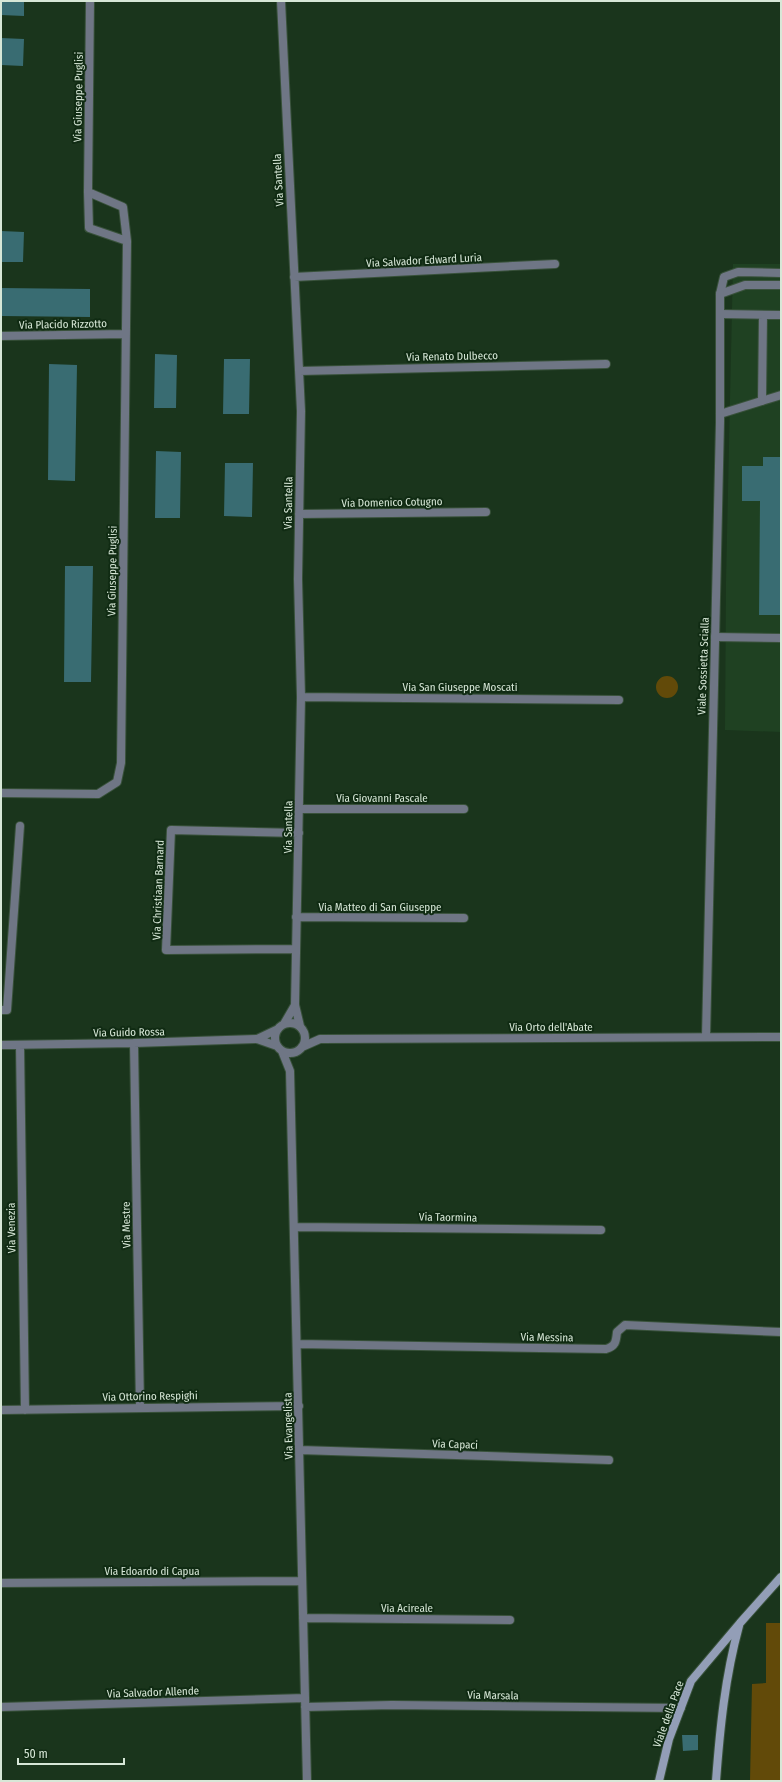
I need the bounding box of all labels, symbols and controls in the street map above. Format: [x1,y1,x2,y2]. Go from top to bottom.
street label: Via Giuseppe Puglisi [71,51,86,142]
street label: Via Santella [271,153,286,207]
street label: Via Salvador Edward Luria [366,251,482,270]
street label: Via Placido Rizzotto [19,317,107,332]
street label: Via Renato Dulbecco [406,349,498,364]
street label: Via Santella [282,476,295,530]
street label: Via Domenico Cotugno [341,495,443,510]
street label: Via Giuseppe Puglisi [105,525,120,616]
street label: Viale Sossietta Scialla [695,617,712,715]
street label: Via San Giuseppe Moscati [403,681,518,694]
street label: Via Giovanni Pascale [336,792,428,805]
street label: Via Santella [282,800,295,854]
street label: Via Christiaan Barnard [150,840,167,940]
street label: Via Matteo di San Giuseppe [319,901,441,914]
street label: Via Orto dell'Abate [509,1021,593,1034]
street label: Via Guido Rossa [93,1025,165,1040]
street label: Via Mestre [120,1201,133,1249]
street label: Via Venezia [5,1202,18,1253]
street label: Via Taormina [419,1210,477,1225]
street label: Via Messina [520,1331,574,1344]
street label: Via Ottorino Respighi [102,1389,198,1404]
street label: Via Evangelista [281,1392,296,1460]
street label: Via Capaci [432,1437,478,1452]
street label: Via Edoardo di Capua [104,1565,200,1578]
street label: Via Acireale [381,1602,433,1615]
street label: Viale della Pace [650,1679,687,1749]
street label: Via Salvador Allende [107,1684,199,1701]
street label: Via Marsala [467,1689,519,1702]
scale bar [18,1740,124,1766]
text: 50 m [24,1747,48,1761]

